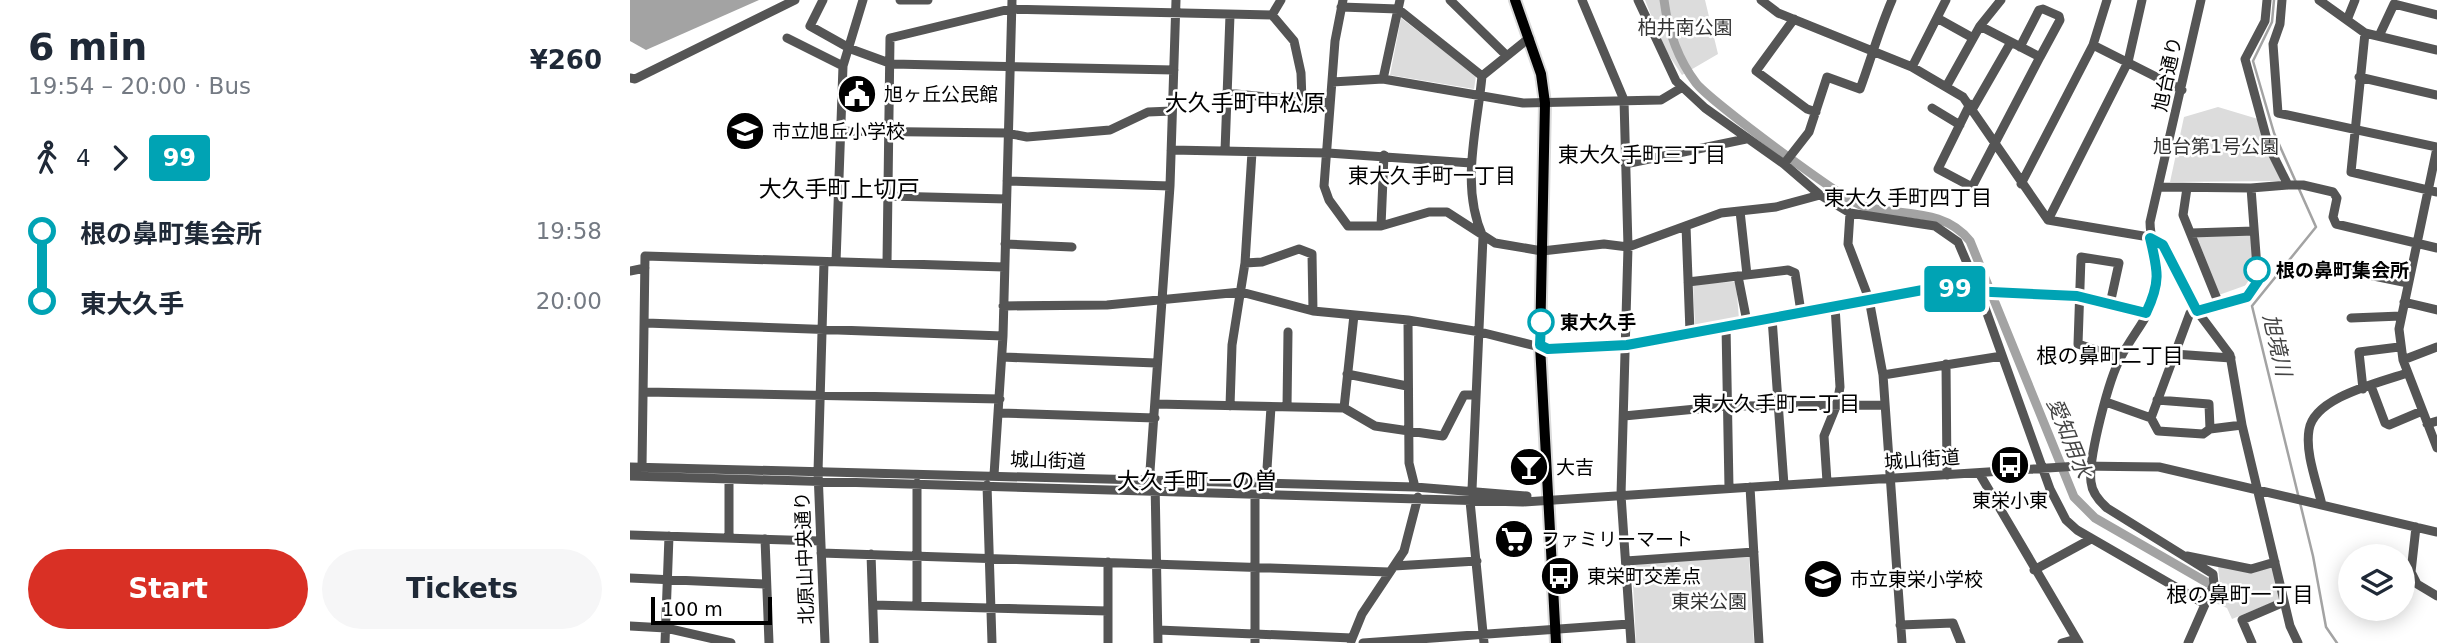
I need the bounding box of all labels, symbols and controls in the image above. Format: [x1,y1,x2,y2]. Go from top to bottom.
park label: 柏井南公園 [1637,16,1733,38]
text: 6 min [28,25,147,69]
street label: 旭台通り [2148,35,2186,113]
text: ¥260 [530,45,602,75]
text: 19:54 – 20:00 · Bus [28,73,251,99]
public building icon: 旭ヶ丘公民館 [836,73,878,115]
place label: 旭ヶ丘公民館 [884,83,998,105]
district label: 大久手町中松原 [1165,90,1326,116]
school or university icon: 市立旭丘小学校 [724,110,766,152]
place label: 市立旭丘小学校 [772,120,905,142]
park label: 旭台第1号公園 [2153,135,2279,157]
icon: walk [28,139,66,177]
icon: forward [101,139,139,177]
district label: 東大久手町三丁目 [1558,143,1726,167]
text: 99 [163,144,196,172]
text: 4 [76,145,91,171]
district label: 東大久手町一丁目 [1348,164,1516,188]
district label: 大久手町上切戸 [759,176,920,202]
district label: 東大久手町四丁目 [1824,186,1992,210]
text: 19:58 [536,218,602,244]
text: 根の鼻町集会所 [80,219,262,249]
marker: 根の鼻町集会所 [2244,257,2270,283]
place label: 根の鼻町集会所 [2276,259,2409,281]
line badge: 99 [1924,266,1986,312]
text: 99 [1938,275,1972,303]
text: 20:00 [536,288,602,314]
text: 東大久手 [80,289,184,319]
marker: 東大久手 [1528,309,1554,335]
place label: 東大久手 [1560,311,1636,333]
water label: 旭境川 [2258,312,2296,380]
district label: 根の鼻町二丁目 [2037,344,2184,368]
district label: 東大久手町二丁目 [1692,392,1860,416]
water label: 愛知用水 [2042,395,2097,483]
bus stop icon: 東栄小東 [1989,444,2031,486]
street label: 城山街道 [1883,445,1961,473]
bar icon: 大吉 [1508,446,1550,488]
street label: 城山街道 [1010,448,1086,472]
place label: 大吉 [1556,456,1594,478]
district label: 大久手町一の曽 [1117,468,1278,494]
place label: 東栄小東 [1972,489,2048,511]
street label: 北原山中央通り [791,491,817,625]
supermarket icon: ファミリーマート [1493,518,1535,560]
place label: ファミリーマート [1541,528,1693,550]
map controls [2338,544,2415,621]
button: layers [2338,544,2415,621]
button: Start [28,549,308,629]
button: Tickets [322,549,602,629]
bus stop icon: 東栄町交差点 [1539,555,1581,597]
school or university icon: 市立東栄小学校 [1802,558,1844,600]
place label: 東栄町交差点 [1587,565,1701,587]
place label: 市立東栄小学校 [1850,568,1983,590]
district label: 根の鼻町一丁目 [2167,583,2314,607]
park label: 東栄公園 [1671,590,1747,612]
scale bar [651,594,772,626]
text: 100 m [662,598,723,620]

